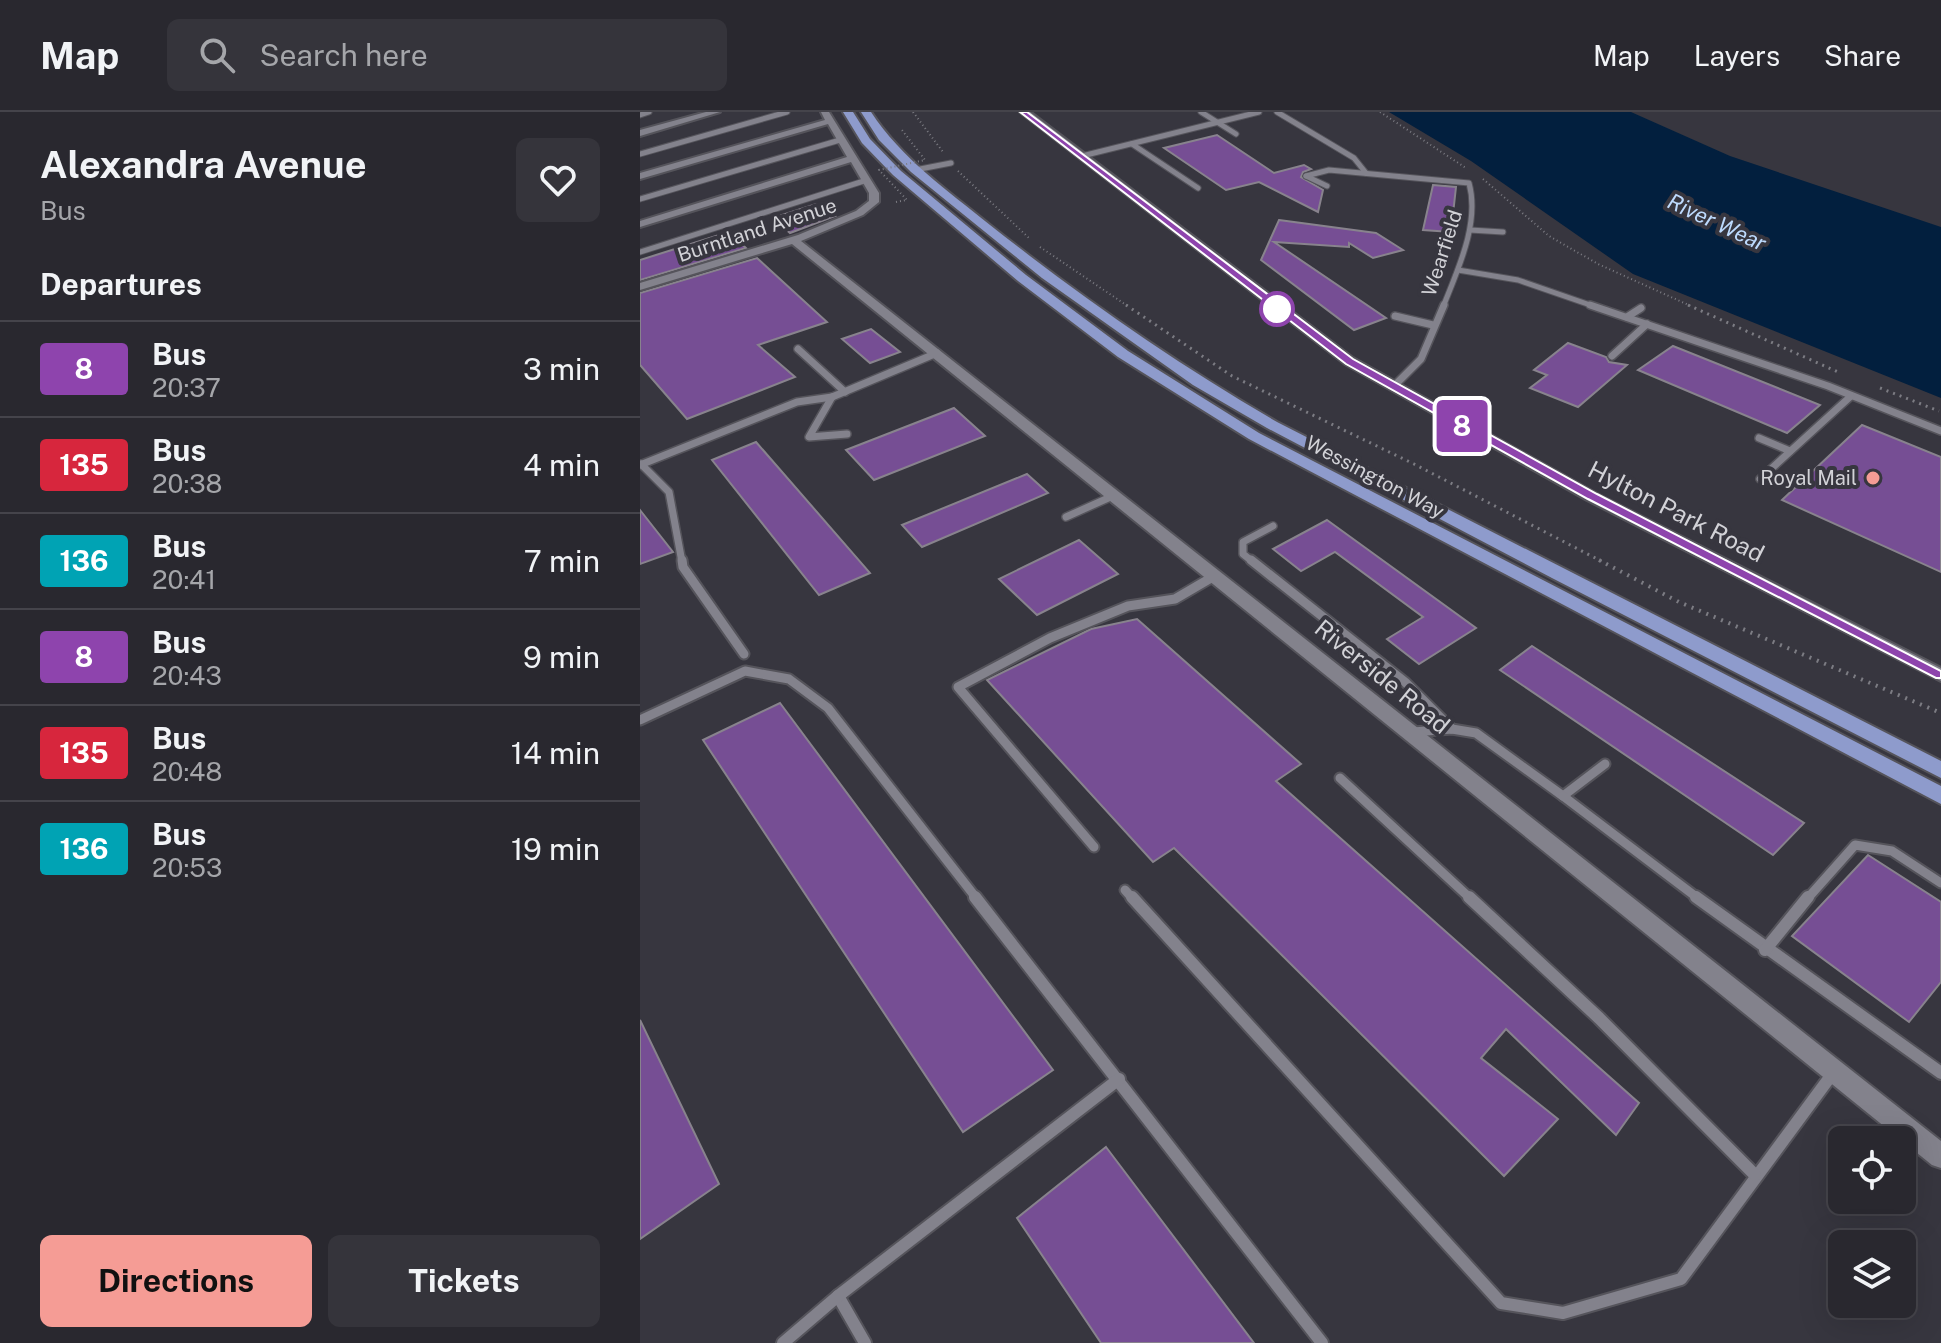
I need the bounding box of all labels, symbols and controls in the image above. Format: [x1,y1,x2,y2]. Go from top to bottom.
search box [167,19,727,91]
text: Map [40,33,119,78]
icon: search [195,33,239,77]
text: Search here [259,37,428,73]
text: Map [1593,39,1650,72]
text: Layers [1694,39,1780,72]
text: Share [1824,39,1901,72]
button: heart [516,138,600,222]
text: Alexandra Avenue [40,142,367,187]
water label: River Wear [1664,188,1771,256]
street label: Burntland Avenue [674,193,840,267]
text: Bus [40,195,86,226]
street label: Wearfield [1417,207,1467,299]
text: Departures [40,266,202,302]
unlabelled marker [1260,292,1294,326]
text: Bus [152,336,206,372]
text: 3 min [523,351,600,387]
text: 8 [75,352,93,385]
text: 20:37 [152,372,221,403]
line badge: 8 [1436,400,1488,452]
text: 8 [1453,409,1471,442]
street label: Wessington Way [1302,430,1449,524]
text: Bus [152,432,206,468]
text: 4 min [523,447,600,483]
text: 135 [59,448,109,481]
street label: Hylton Park Road [1584,455,1769,568]
place label: Royal Mail [1760,466,1857,490]
text: 20:38 [152,468,222,499]
marker: Royal Mail [1864,469,1882,487]
text: Bus [152,528,206,564]
text: 7 min [524,543,600,579]
text: 136 [59,544,109,577]
text: 20:41 [152,564,216,595]
street label: Riverside Road [1310,613,1456,739]
text: Bus [152,624,206,660]
text: 9 min [523,639,600,675]
text: 8 [75,640,93,673]
text: 20:43 [152,660,222,691]
text: Bus [152,720,206,756]
text: 14 min [511,735,600,771]
text: 135 [59,736,109,769]
text: 20:48 [152,756,222,787]
text: Bus [152,816,206,852]
text: 19 min [511,831,600,867]
text: 136 [59,832,109,865]
text: 20:53 [152,852,222,883]
map controls [1828,1126,1916,1318]
button: locate [1828,1126,1916,1214]
button: layers [1828,1230,1916,1318]
button: Directions [40,1235,312,1327]
button: Tickets [328,1235,600,1327]

